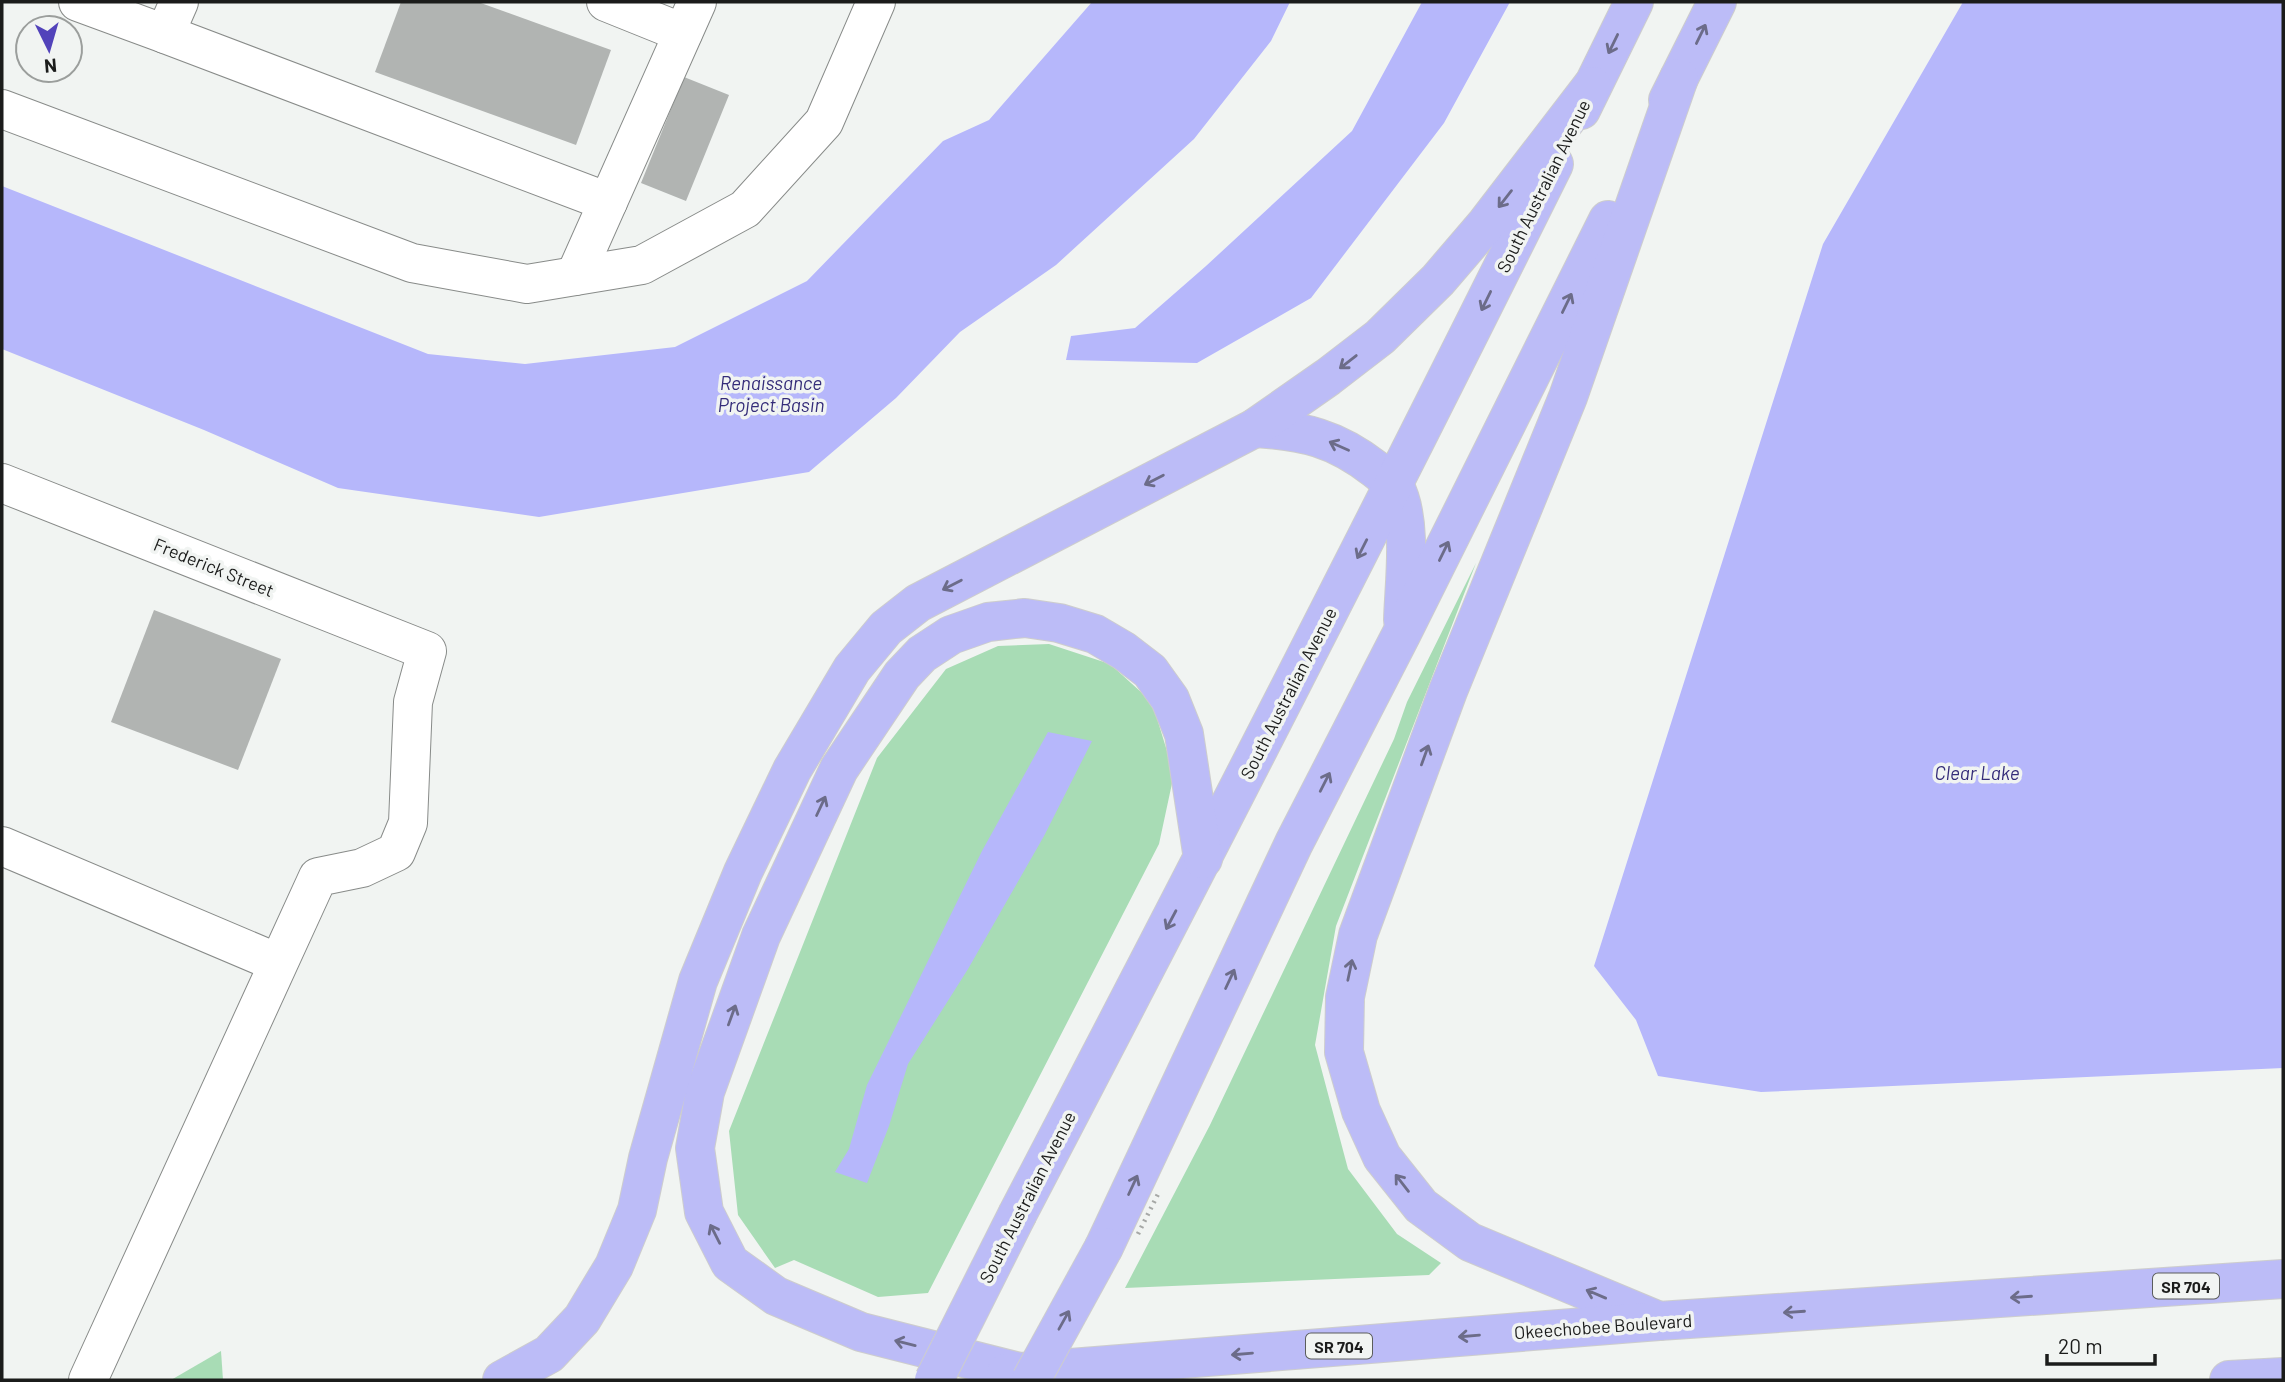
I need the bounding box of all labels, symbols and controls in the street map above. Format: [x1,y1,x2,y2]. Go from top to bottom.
north arrow [14,14,84,84]
one-way arrow [1695,24,1709,45]
one-way arrow [1606,33,1620,54]
text: N [43,54,58,78]
street label: South Australian Avenue [1492,96,1594,276]
one-way arrow [1498,189,1513,207]
one-way arrow [1478,290,1492,311]
one-way arrow [1561,293,1574,314]
one-way arrow [1339,354,1358,369]
water label: Renaissance Project Basin [718,371,824,416]
one-way arrow [1329,439,1350,452]
one-way arrow [1144,474,1165,487]
street label: Frederick Street [151,533,277,601]
one-way arrow [1355,538,1369,558]
one-way arrow [1437,541,1451,562]
one-way arrow [943,578,963,592]
street label: South Australian Avenue [1235,603,1341,783]
one-way arrow [1420,744,1432,766]
water label: Clear Lake [1935,761,2020,784]
one-way arrow [1319,772,1333,793]
one-way arrow [815,796,829,817]
one-way arrow [1164,909,1178,930]
one-way arrow [1345,959,1358,981]
one-way arrow [1224,969,1237,990]
one-way arrow [727,1005,739,1027]
street label: South Australian Avenue [974,1107,1080,1287]
one-way arrow [1395,1174,1410,1192]
one-way arrow [1126,1175,1140,1196]
one-way arrow [708,1224,722,1245]
road number: SR 704 [2153,1274,2219,1298]
one-way arrow [1586,1287,1608,1300]
one-way arrow [2011,1291,2033,1304]
one-way arrow [1784,1306,1806,1319]
street label: Okeechobee Boulevard [1513,1309,1693,1343]
one-way arrow [1057,1311,1071,1331]
scale bar [2047,1322,2156,1366]
one-way arrow [1458,1330,1481,1343]
text: 20 m [2058,1333,2103,1358]
road number: SR 704 [1306,1334,1372,1358]
one-way arrow [895,1336,917,1349]
one-way arrow [1232,1348,1254,1361]

